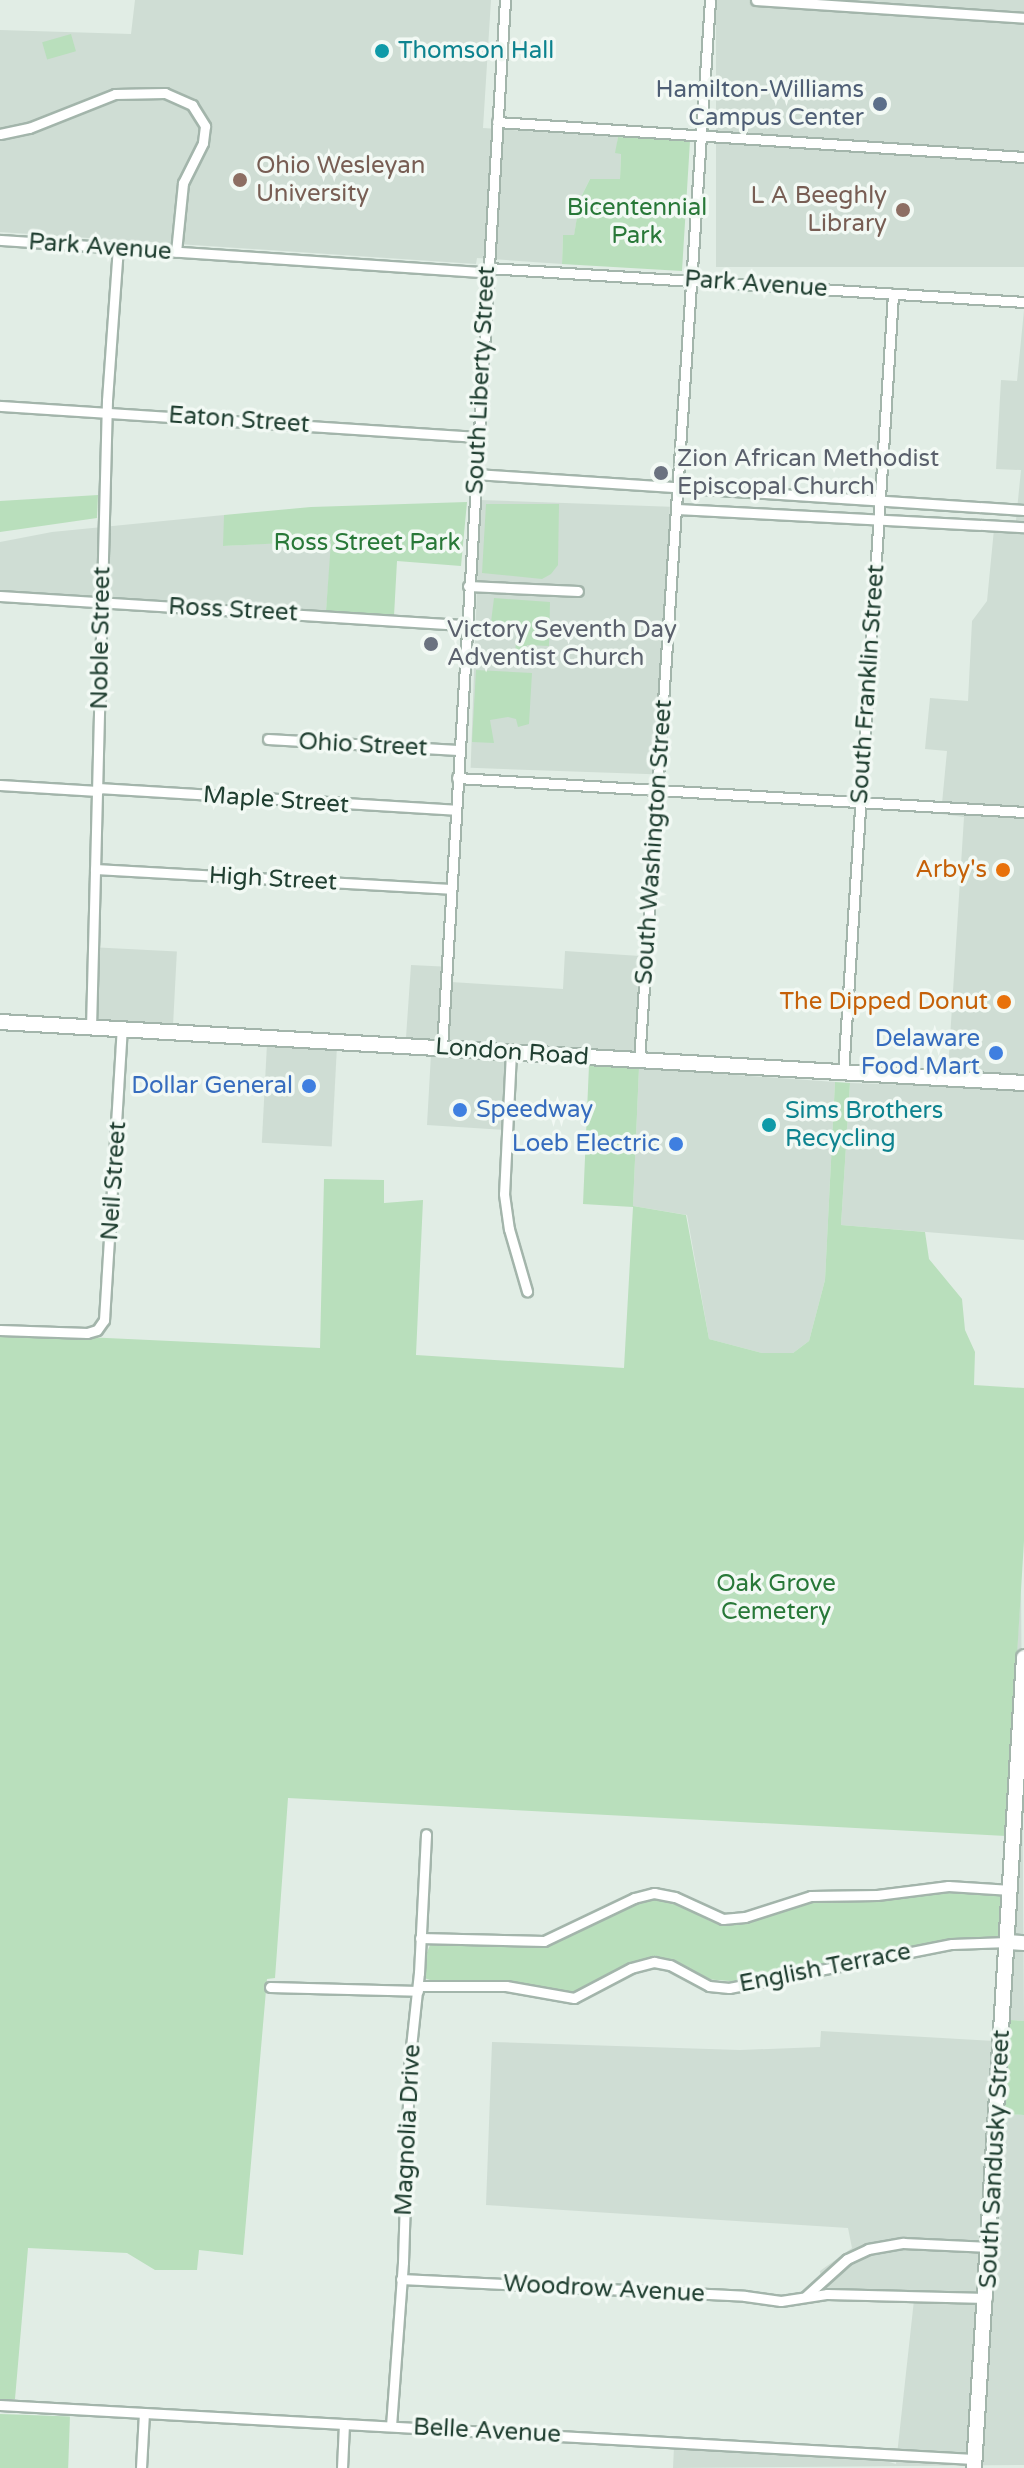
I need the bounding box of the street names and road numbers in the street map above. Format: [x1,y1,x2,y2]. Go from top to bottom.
street label: Park Avenue [27,228,173,266]
street label: South Liberty Street [461,265,501,495]
street label: Park Avenue [683,265,829,303]
street label: Eaton Street [167,401,311,439]
street label: South Franklin Street [845,563,891,805]
street label: Noble Street [85,566,117,710]
street label: Ross Street [168,592,298,628]
street label: South Washington Street [630,698,678,986]
street label: Ohio Street [298,727,428,763]
street label: Maple Street [202,781,350,819]
street label: High Street [208,861,338,897]
street label: London Road [434,1032,590,1072]
street label: Neil Street [95,1120,133,1242]
street label: English Terrace [737,1937,913,1999]
street label: South Sandusky Street [974,2029,1016,2289]
street label: Magnolia Drive [389,2043,427,2217]
street label: Woodrow Avenue [502,2269,706,2309]
street label: Belle Avenue [412,2413,562,2449]

